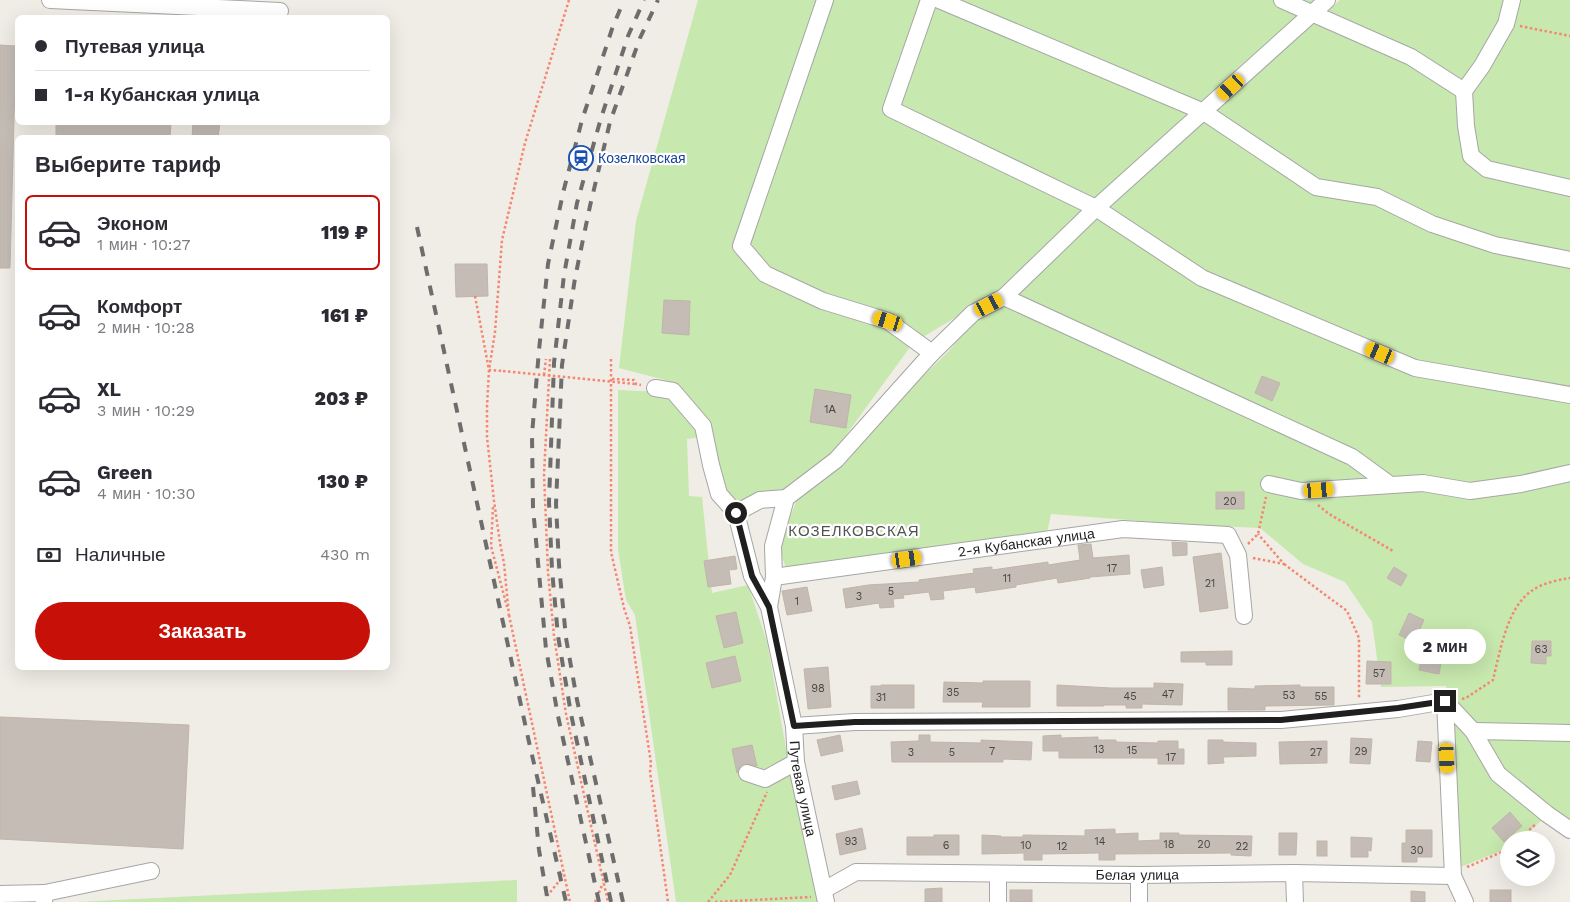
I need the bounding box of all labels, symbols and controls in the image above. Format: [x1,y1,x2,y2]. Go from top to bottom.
text: Путевая улица [65,35,204,58]
car [1214,71,1247,103]
text: 1-я Кубанская улица [65,83,259,106]
station icon: Козелковская [568,145,594,171]
place label: Козелковская [598,150,686,166]
text: Выберите тариф [35,152,221,177]
icon: car [37,210,82,255]
text: Эконом [97,212,168,235]
text: 119 ₽ [321,221,368,244]
text: 1 мин · 10:27 [97,235,191,254]
car [972,292,1005,318]
icon: car [37,293,82,338]
text: Комфорт [97,295,182,318]
text: 161 ₽ [321,304,368,327]
car [871,309,904,333]
text: 2 мин · 10:28 [97,318,195,337]
car [1363,340,1396,366]
icon: car [37,376,82,421]
text: XL [97,378,121,401]
text: 203 ₽ [315,387,368,410]
text: 3 мин · 10:29 [97,401,195,420]
house number: 1А [824,403,836,416]
icon: car [37,459,82,504]
text: Green [97,461,153,484]
text: 130 ₽ [317,470,368,493]
car [1303,481,1334,499]
text: 4 мин · 10:30 [97,484,195,503]
house number: 20 [1223,495,1237,508]
route start [725,502,747,524]
district label: КОЗЕЛКОВСКАЯ [788,522,920,540]
street label: 2-я Кубанская улица [957,525,1096,560]
icon: cash [35,541,63,569]
text: Наличные [75,543,166,566]
text: 430 m [320,545,370,564]
car [891,549,922,569]
house number: 17 [1107,562,1117,575]
house number: 11 [1003,572,1011,585]
house number: 21 [1205,577,1215,590]
house number: 5 [888,585,894,598]
house number: 3 [856,590,862,603]
house number: 1 [795,595,799,608]
button: Заказать [35,602,370,660]
callout: 2 мин [1404,628,1486,664]
text: 2 мин [1422,637,1468,656]
house number: 63 [1534,643,1548,656]
house number: 57 [1373,667,1385,680]
house number: 98 [811,682,825,695]
house number: 35 [947,686,959,699]
house number: 47 [1162,688,1174,701]
house number: 53 [1283,689,1295,702]
house number: 45 [1123,690,1137,703]
house number: 55 [1315,690,1327,703]
route end [1434,690,1456,712]
house number: 31 [876,691,886,704]
street label: Путевая улица [787,740,820,838]
house number: 13 [1094,743,1104,756]
car [1438,743,1455,773]
house number: 15 [1127,744,1137,757]
house number: 7 [989,745,995,758]
house number: 29 [1354,745,1368,758]
house number: 3 [908,746,914,759]
house number: 5 [949,746,955,759]
house number: 27 [1310,746,1322,759]
house number: 17 [1166,751,1176,764]
map controls [1500,831,1555,886]
button: layers [1500,831,1555,886]
house number: 93 [845,835,857,848]
house number: 14 [1094,835,1106,848]
house number: 18 [1163,838,1175,851]
house number: 20 [1197,838,1211,851]
house number: 6 [943,839,950,852]
house number: 10 [1020,839,1032,852]
house number: 12 [1057,840,1067,853]
house number: 22 [1236,840,1248,853]
house number: 30 [1410,844,1424,857]
street label: Белая улица [1095,866,1179,883]

